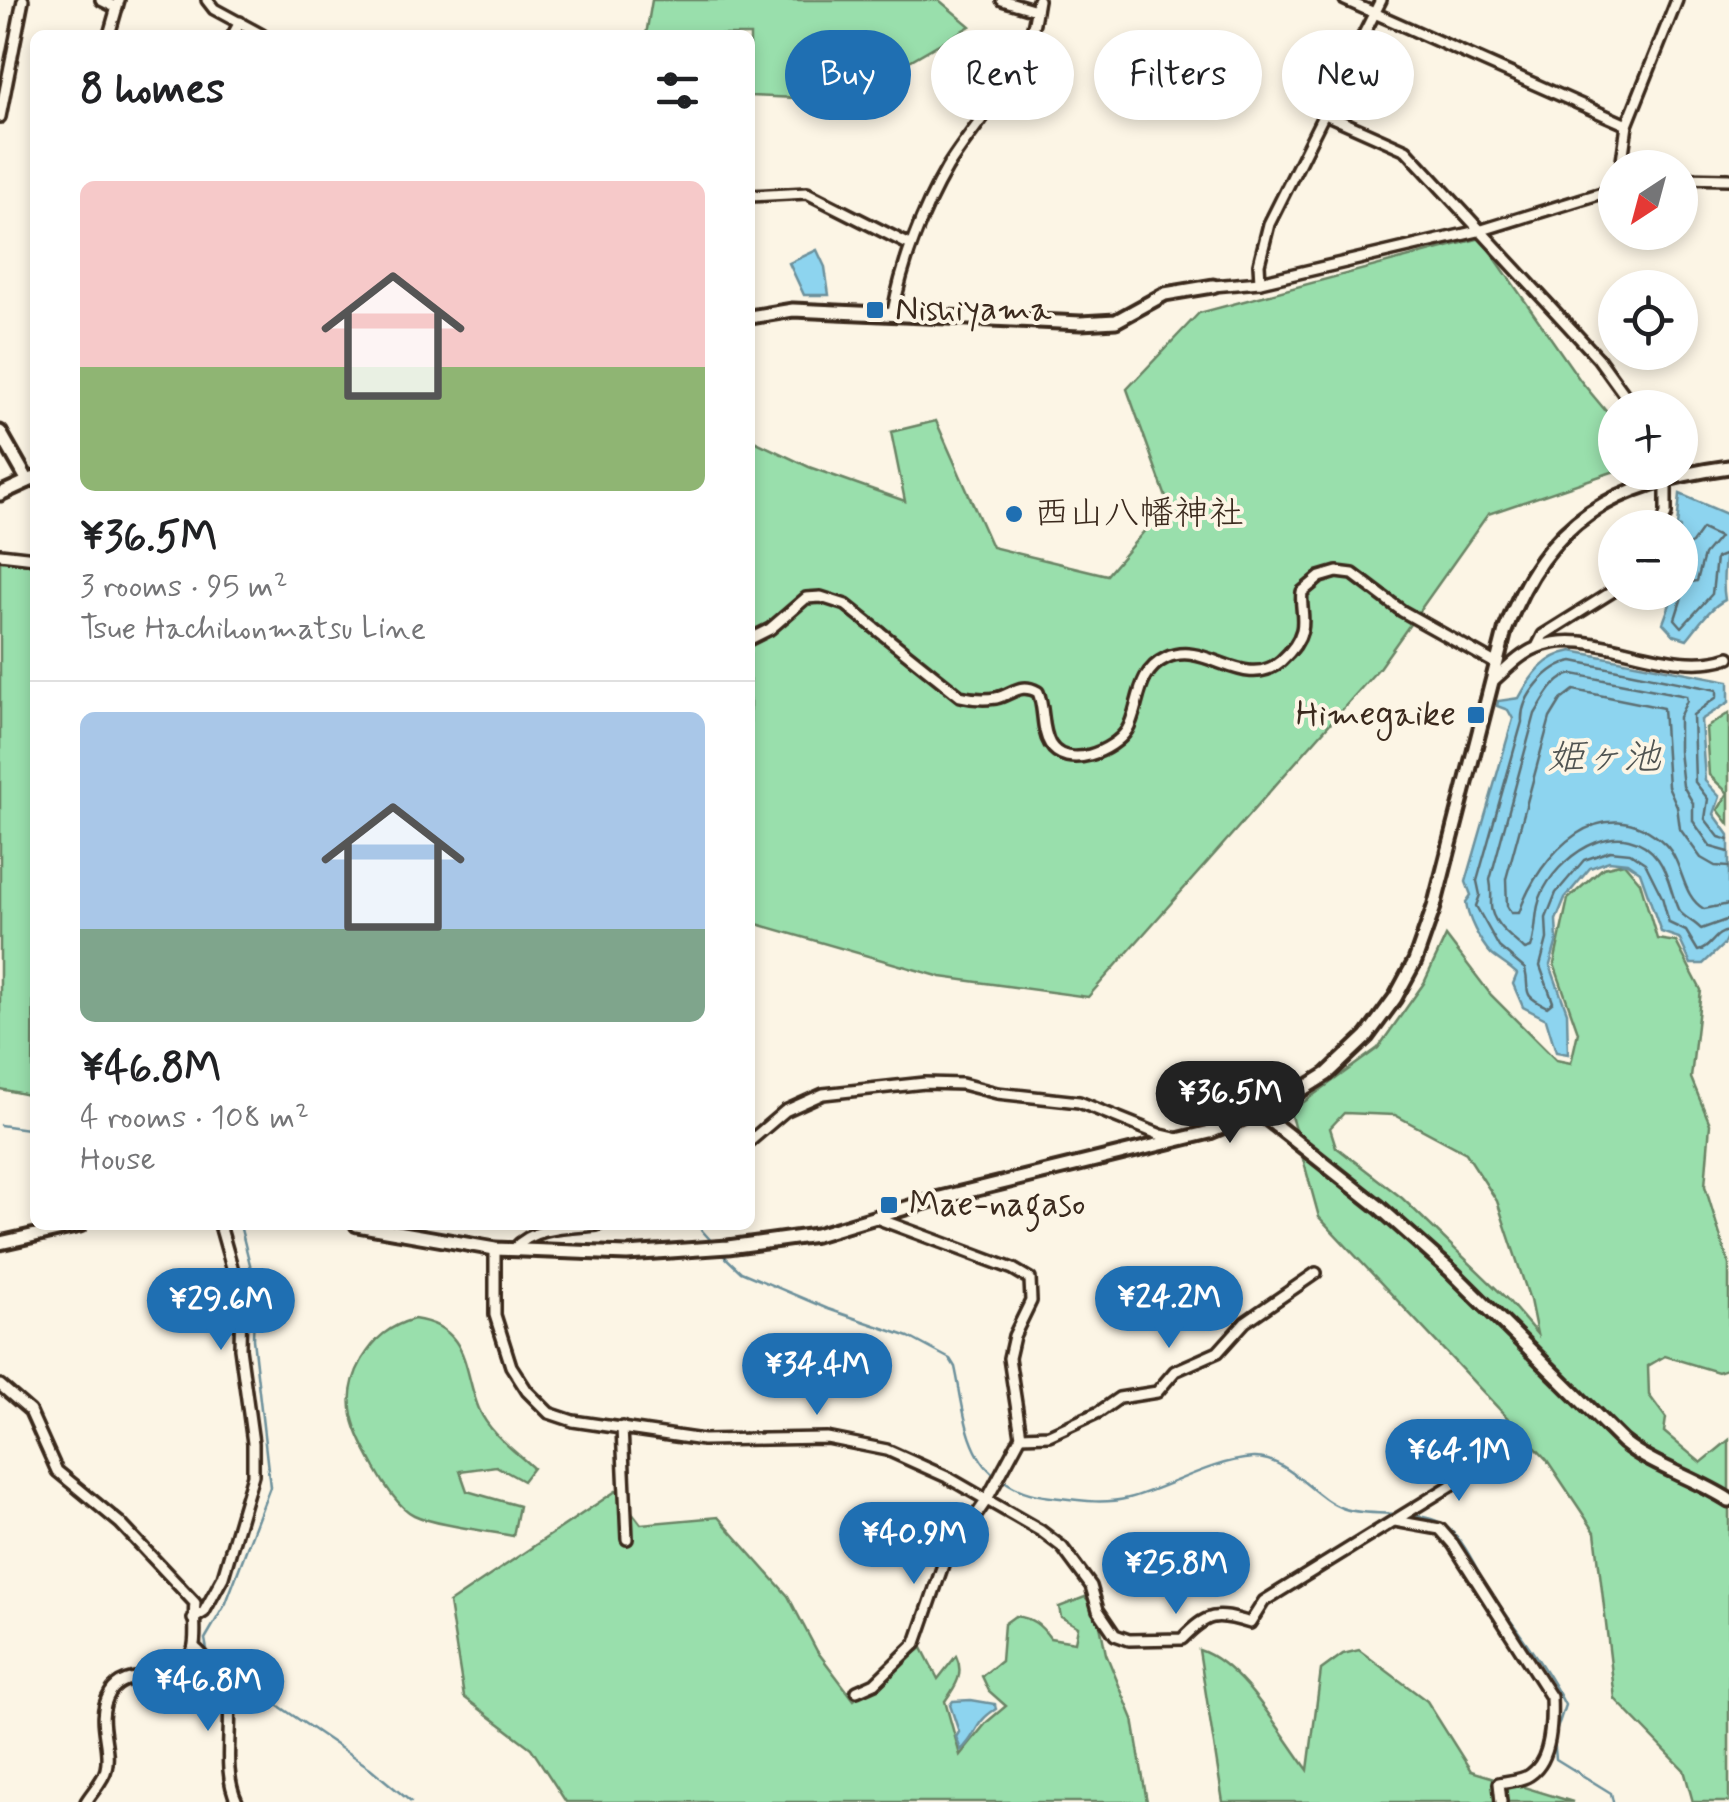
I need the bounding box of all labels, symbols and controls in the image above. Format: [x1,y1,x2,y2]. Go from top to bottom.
chip: Buy [785,30,911,120]
chip: Rent [931,30,1074,120]
chip: Filters [1094,30,1262,120]
chip: New [1282,30,1414,120]
text: 8 homes [80,63,225,118]
icon: filters [650,63,705,118]
north arrow [1598,150,1698,250]
map controls [1598,150,1698,610]
icon: home [303,246,483,426]
button: locate [1598,270,1698,370]
place label: Nishiyama [895,287,1052,333]
marker: Nishiyama [864,299,886,321]
button: + [1598,390,1698,490]
place label: 西山八幡神社 [1034,491,1244,537]
marker: 西山八幡神社 [1003,503,1025,525]
button: − [1598,510,1698,610]
text: ¥36.5M [80,511,217,566]
text: 3 rooms · 95 m² [80,566,288,608]
text: Tsue Hachihonmatsu Line [80,608,426,650]
place label: Himegaike [1296,692,1456,741]
marker: Himegaike [1465,704,1487,726]
water label: 姫ヶ池 [1547,734,1662,783]
icon: home [303,777,483,957]
text: ¥46.8M [80,1042,221,1097]
pin: ¥36.5M [1149,1061,1311,1146]
text: ¥36.5M [1178,1072,1282,1114]
text: 4 rooms · 108 m² [80,1097,309,1139]
text: House [80,1139,156,1181]
place label: Mae-nagaso [909,1182,1086,1232]
marker: Mae-nagaso [878,1194,900,1216]
pin: ¥24.2M [1088,1266,1250,1351]
pin: ¥29.6M [140,1268,302,1353]
text: ¥24.2M [1117,1277,1221,1319]
text: ¥29.6M [169,1279,273,1321]
pin: ¥34.4M [736,1333,898,1418]
text: ¥34.4M [764,1344,870,1386]
pin: ¥64.1M [1378,1419,1540,1504]
text: ¥64.1M [1407,1430,1511,1472]
pin: ¥40.9M [833,1502,995,1587]
text: ¥40.9M [861,1513,967,1555]
pin: ¥25.8M [1095,1532,1257,1617]
text: ¥25.8M [1124,1543,1228,1585]
pin: ¥46.8M [127,1649,289,1734]
text: ¥46.8M [154,1660,262,1702]

